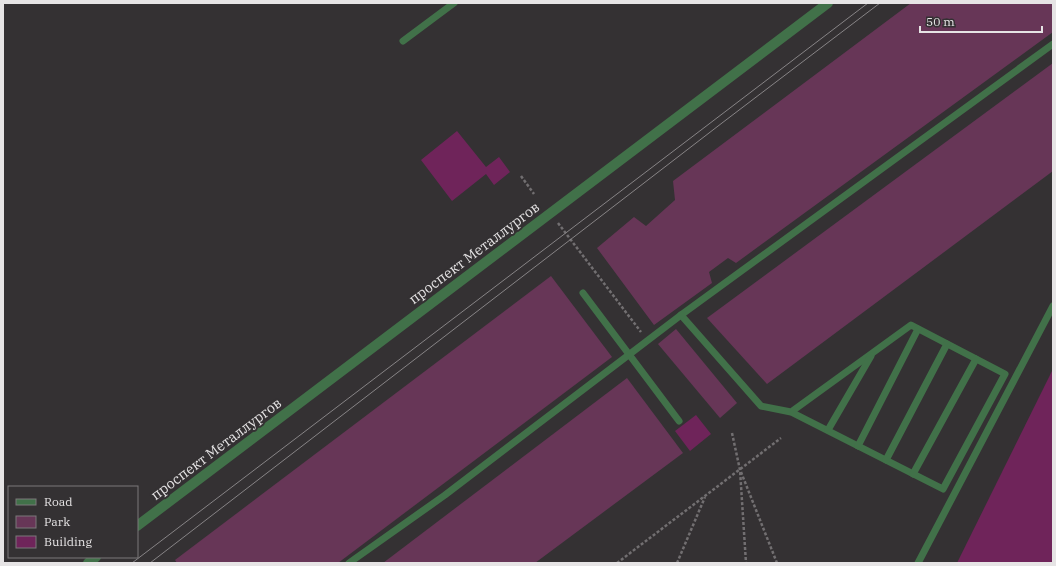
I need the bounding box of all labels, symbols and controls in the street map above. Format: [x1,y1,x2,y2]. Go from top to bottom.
scale bar [920,8,1042,34]
text: 50 m [926,14,955,29]
street label: проспект Металлургов [405,198,543,308]
street label: проспект Металлургов [147,394,285,504]
legend [8,486,138,558]
text: Road [44,494,73,509]
text: Park [44,514,70,529]
text: Building [44,534,92,549]

